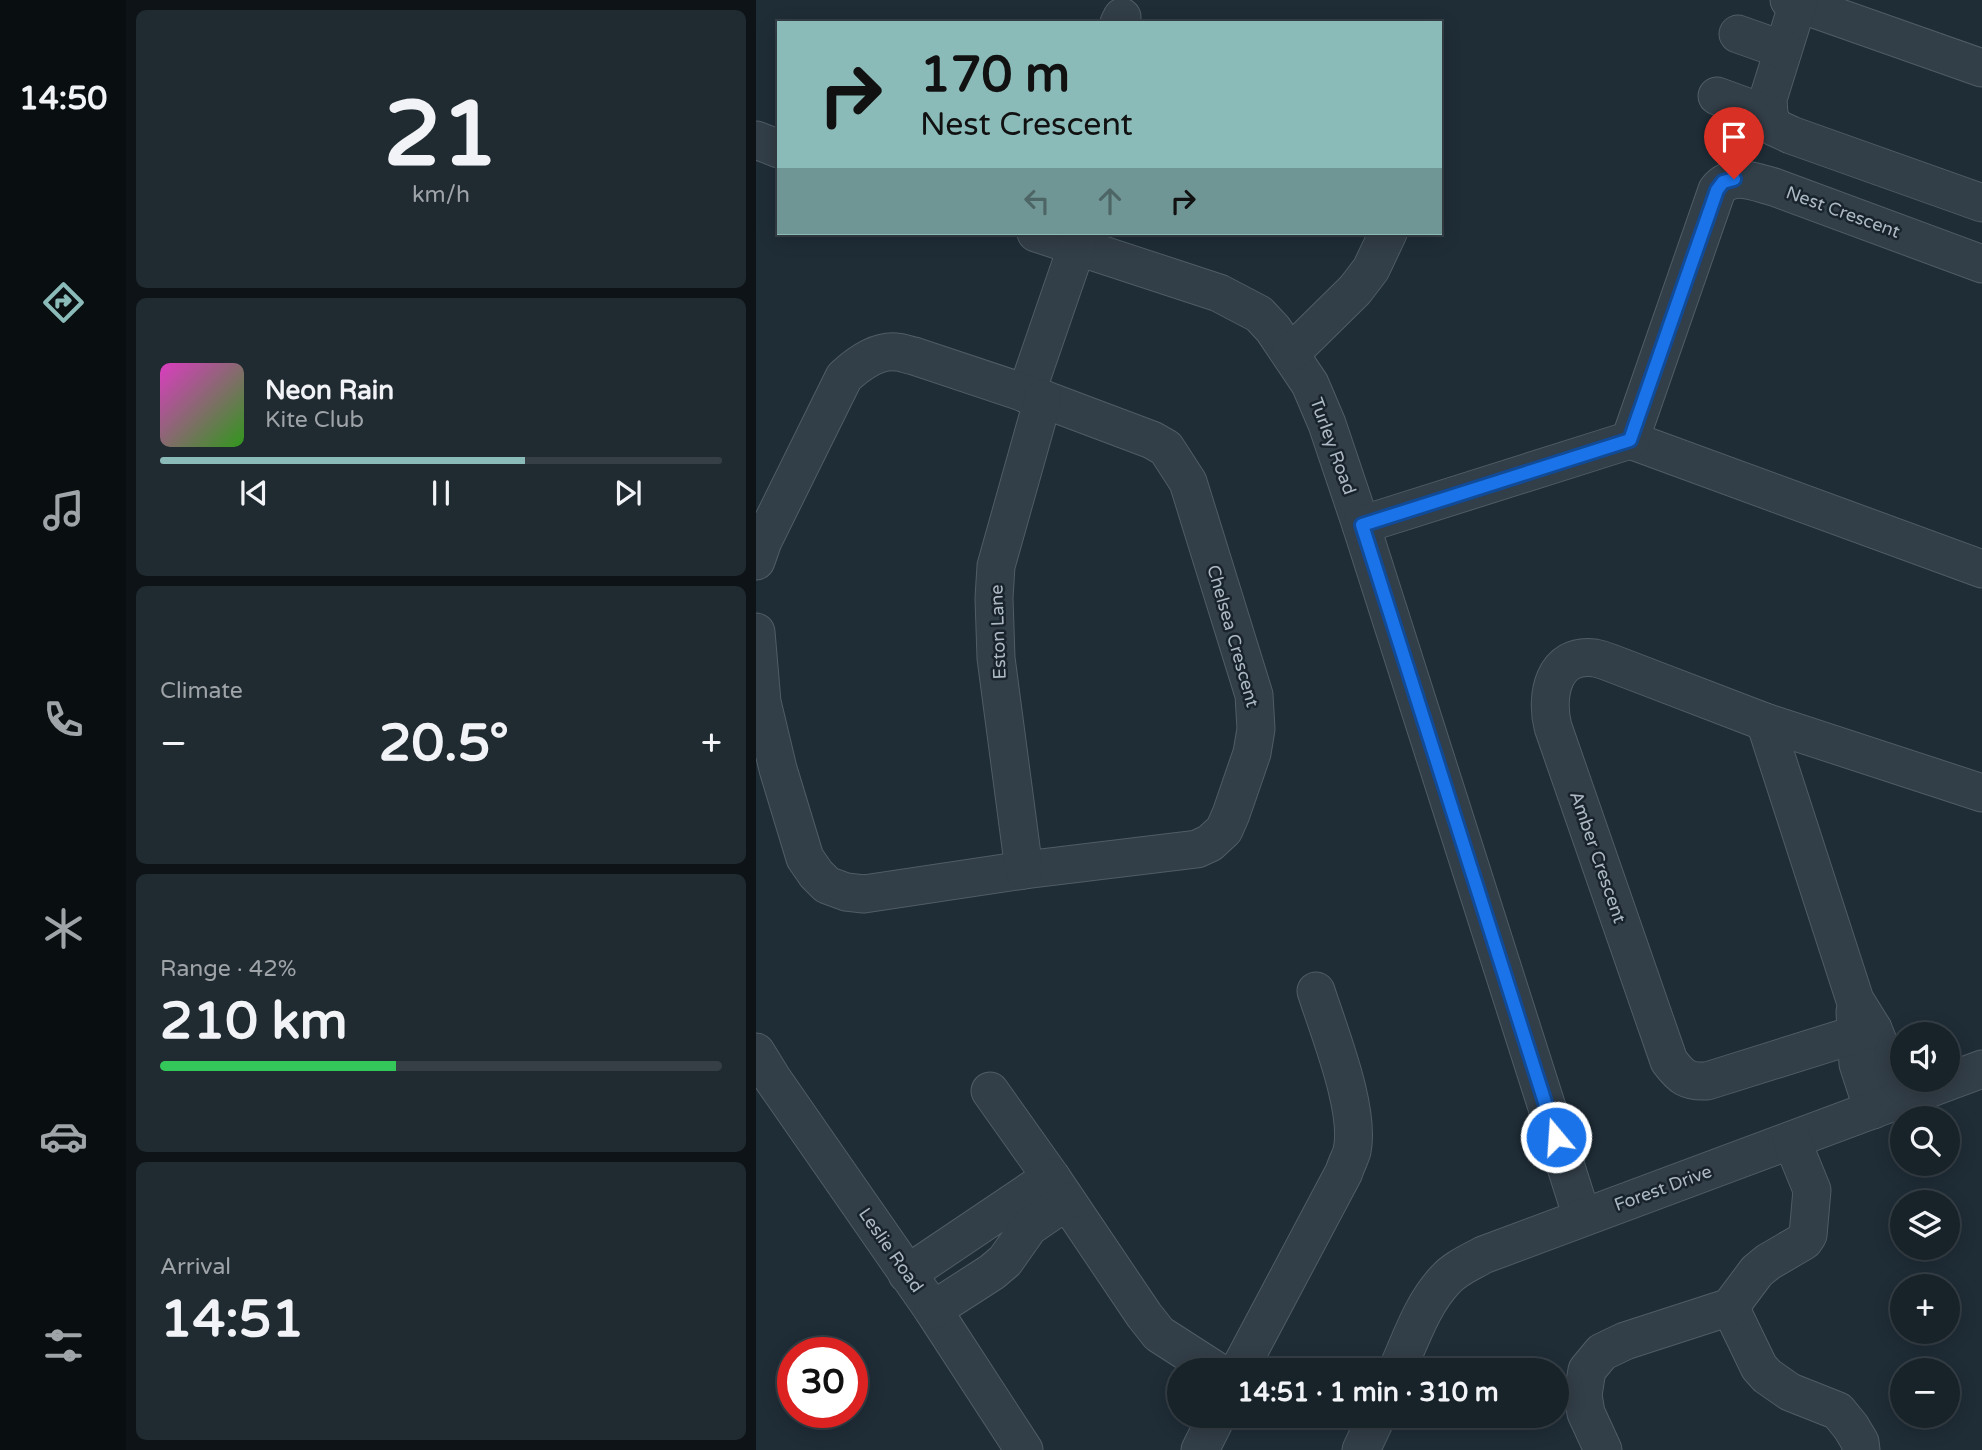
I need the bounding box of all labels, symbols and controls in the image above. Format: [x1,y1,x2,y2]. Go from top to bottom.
text: 170 m [920,46,1070,105]
icon: right [805,49,896,140]
text: 14:50 [19,80,107,118]
text: 21 [384,80,498,190]
text: Nest Crescent [920,106,1133,144]
pin [1704,107,1764,179]
icon: arrive [1715,118,1753,156]
text: km/h [412,181,470,209]
street label: Nest Crescent [1783,181,1903,243]
icon: left [1018,182,1056,220]
icon: ahead [1091,182,1129,220]
icon: right [1164,182,1202,220]
icon: directions [39,278,88,327]
text: Neon Rain [265,375,394,406]
street label: Turley Road [1305,394,1361,498]
text: Kite Club [265,406,364,434]
icon: previous [235,474,273,512]
icon: pause [422,474,460,512]
icon: next [609,474,647,512]
icon: music [39,486,88,535]
street label: Chelsea Crescent [1202,562,1264,710]
street label: Eston Lane [985,584,1011,680]
text: Climate [160,677,243,705]
icon: phone [39,695,88,744]
text: 20.5° [379,712,509,775]
text: − [160,721,187,767]
text: + [701,721,722,767]
street label: Amber Crescent [1565,788,1631,926]
icon: climate [39,904,88,953]
text: Range · 42% [160,955,296,983]
text: 210 km [160,990,348,1053]
map controls [1890,1022,1960,1428]
button: sound [1890,1022,1960,1092]
position arrow [1519,1100,1593,1174]
button: search [1890,1106,1960,1176]
icon: car [39,1112,88,1161]
street label: Forest Drive [1611,1160,1715,1216]
button: layers [1890,1190,1960,1260]
street label: Leslie Road [854,1203,928,1297]
text: Arrival [160,1253,231,1281]
button: + [1890,1274,1960,1344]
text: 14:51 [160,1288,304,1351]
icon: filters [39,1321,88,1370]
speed limit sign: 30 [777,1337,868,1428]
button: − [1890,1358,1960,1428]
text: 14:51 · 1 min · 310 m [1237,1377,1499,1408]

